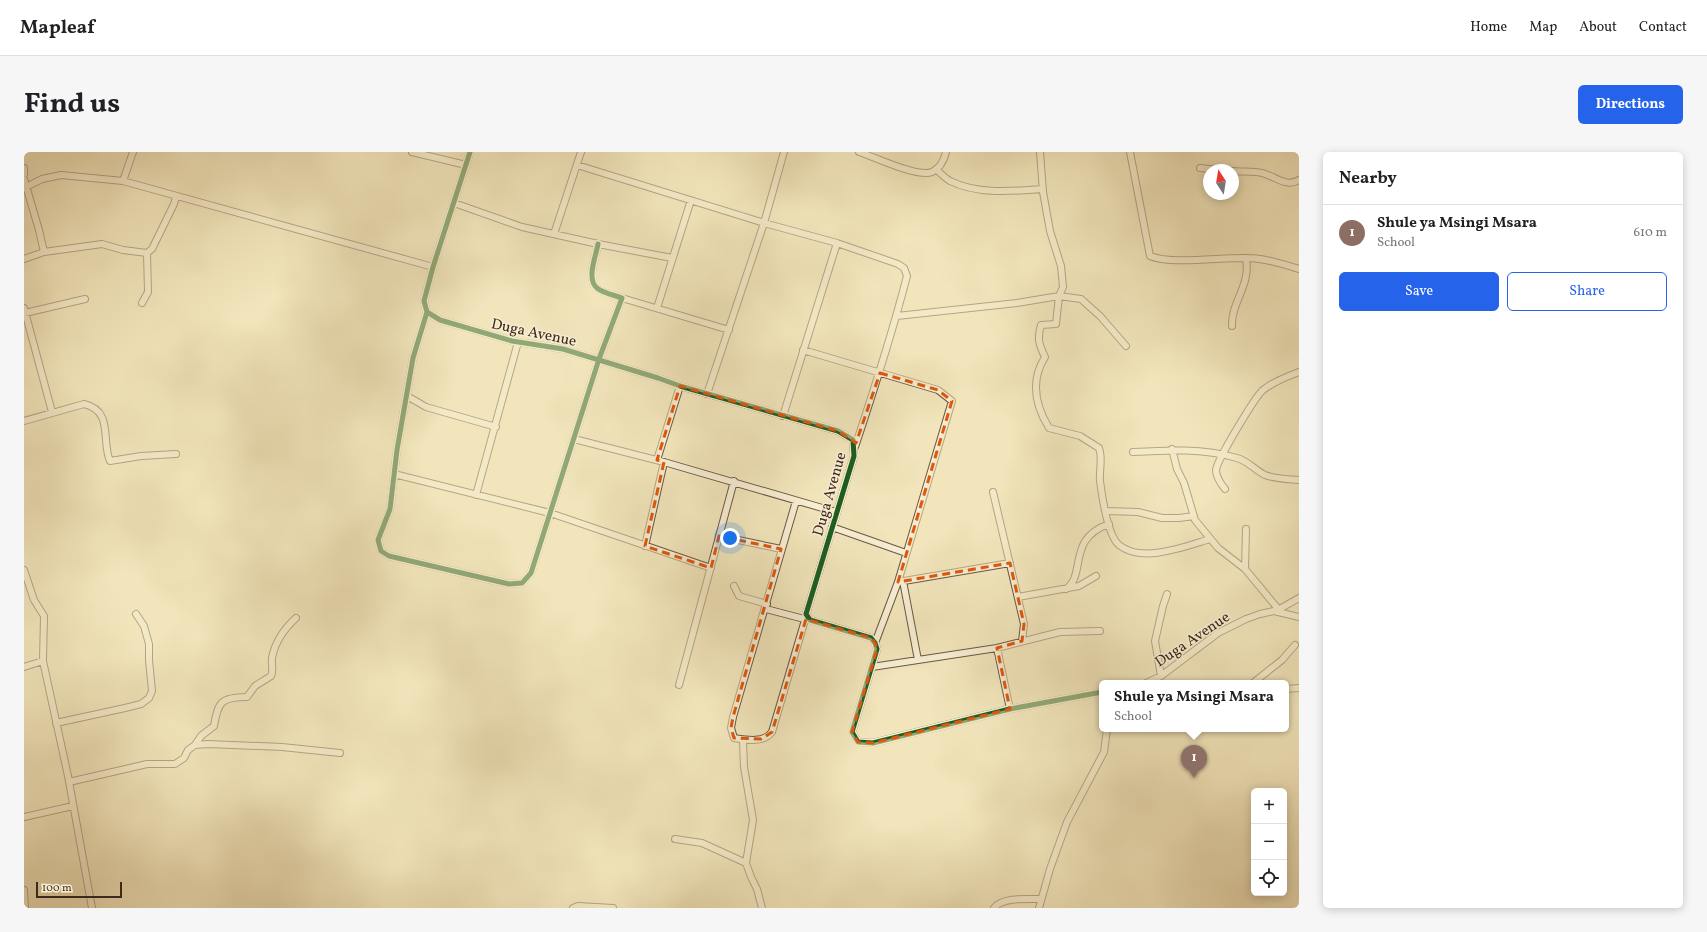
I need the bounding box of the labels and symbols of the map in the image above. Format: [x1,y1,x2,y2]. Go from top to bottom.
north arrow [1203,164,1239,200]
street label: Duga Avenue [489,314,578,353]
street label: Duga Avenue [808,450,852,539]
your location [720,528,740,548]
street label: Duga Avenue [1151,607,1235,673]
pin: 1 [1181,745,1207,778]
scale bar [36,880,122,899]

